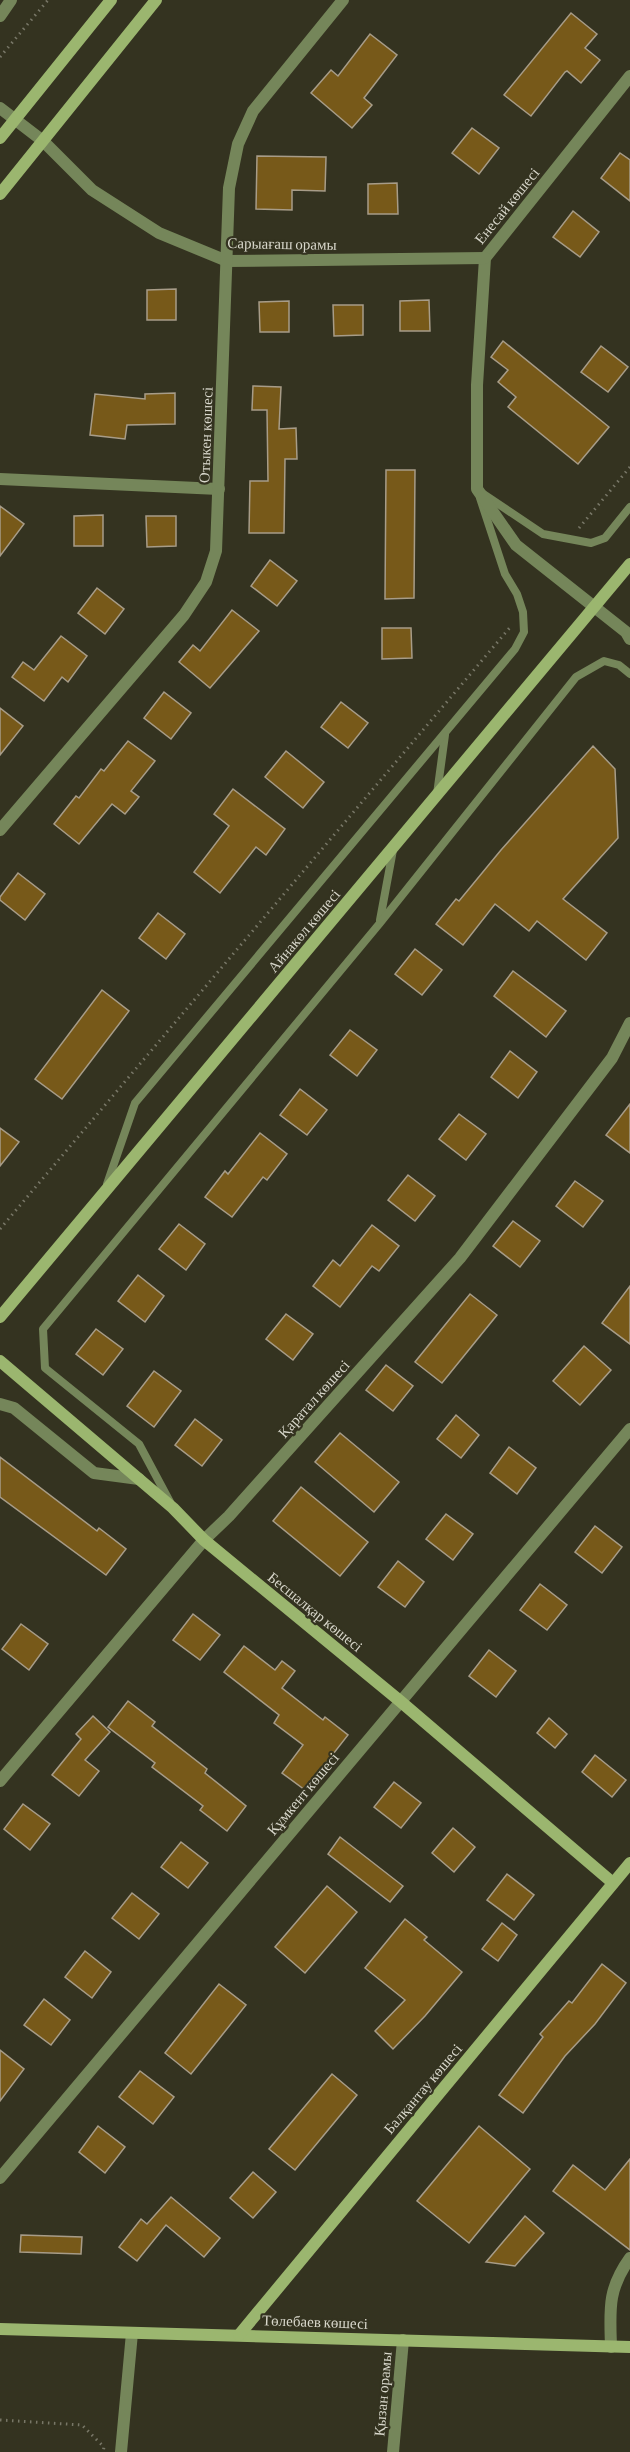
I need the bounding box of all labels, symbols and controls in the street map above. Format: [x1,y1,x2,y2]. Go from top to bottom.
street label: Енесай көшесі [472,165,542,247]
street label: Сарыағаш орамы [227,235,337,253]
street label: Отыкен көшесі [196,387,216,483]
street label: Айнакөл көшесі [265,886,343,976]
street label: Қаратал көшесі [275,1357,353,1441]
street label: Бесшалқар көшесі [265,1569,365,1655]
street label: Құмкент көшесі [264,1750,342,1838]
street label: Балқантау көшесі [381,2041,465,2137]
street label: Төлебаев көшесі [262,2312,368,2332]
street label: Қызан орамы [371,2351,395,2437]

